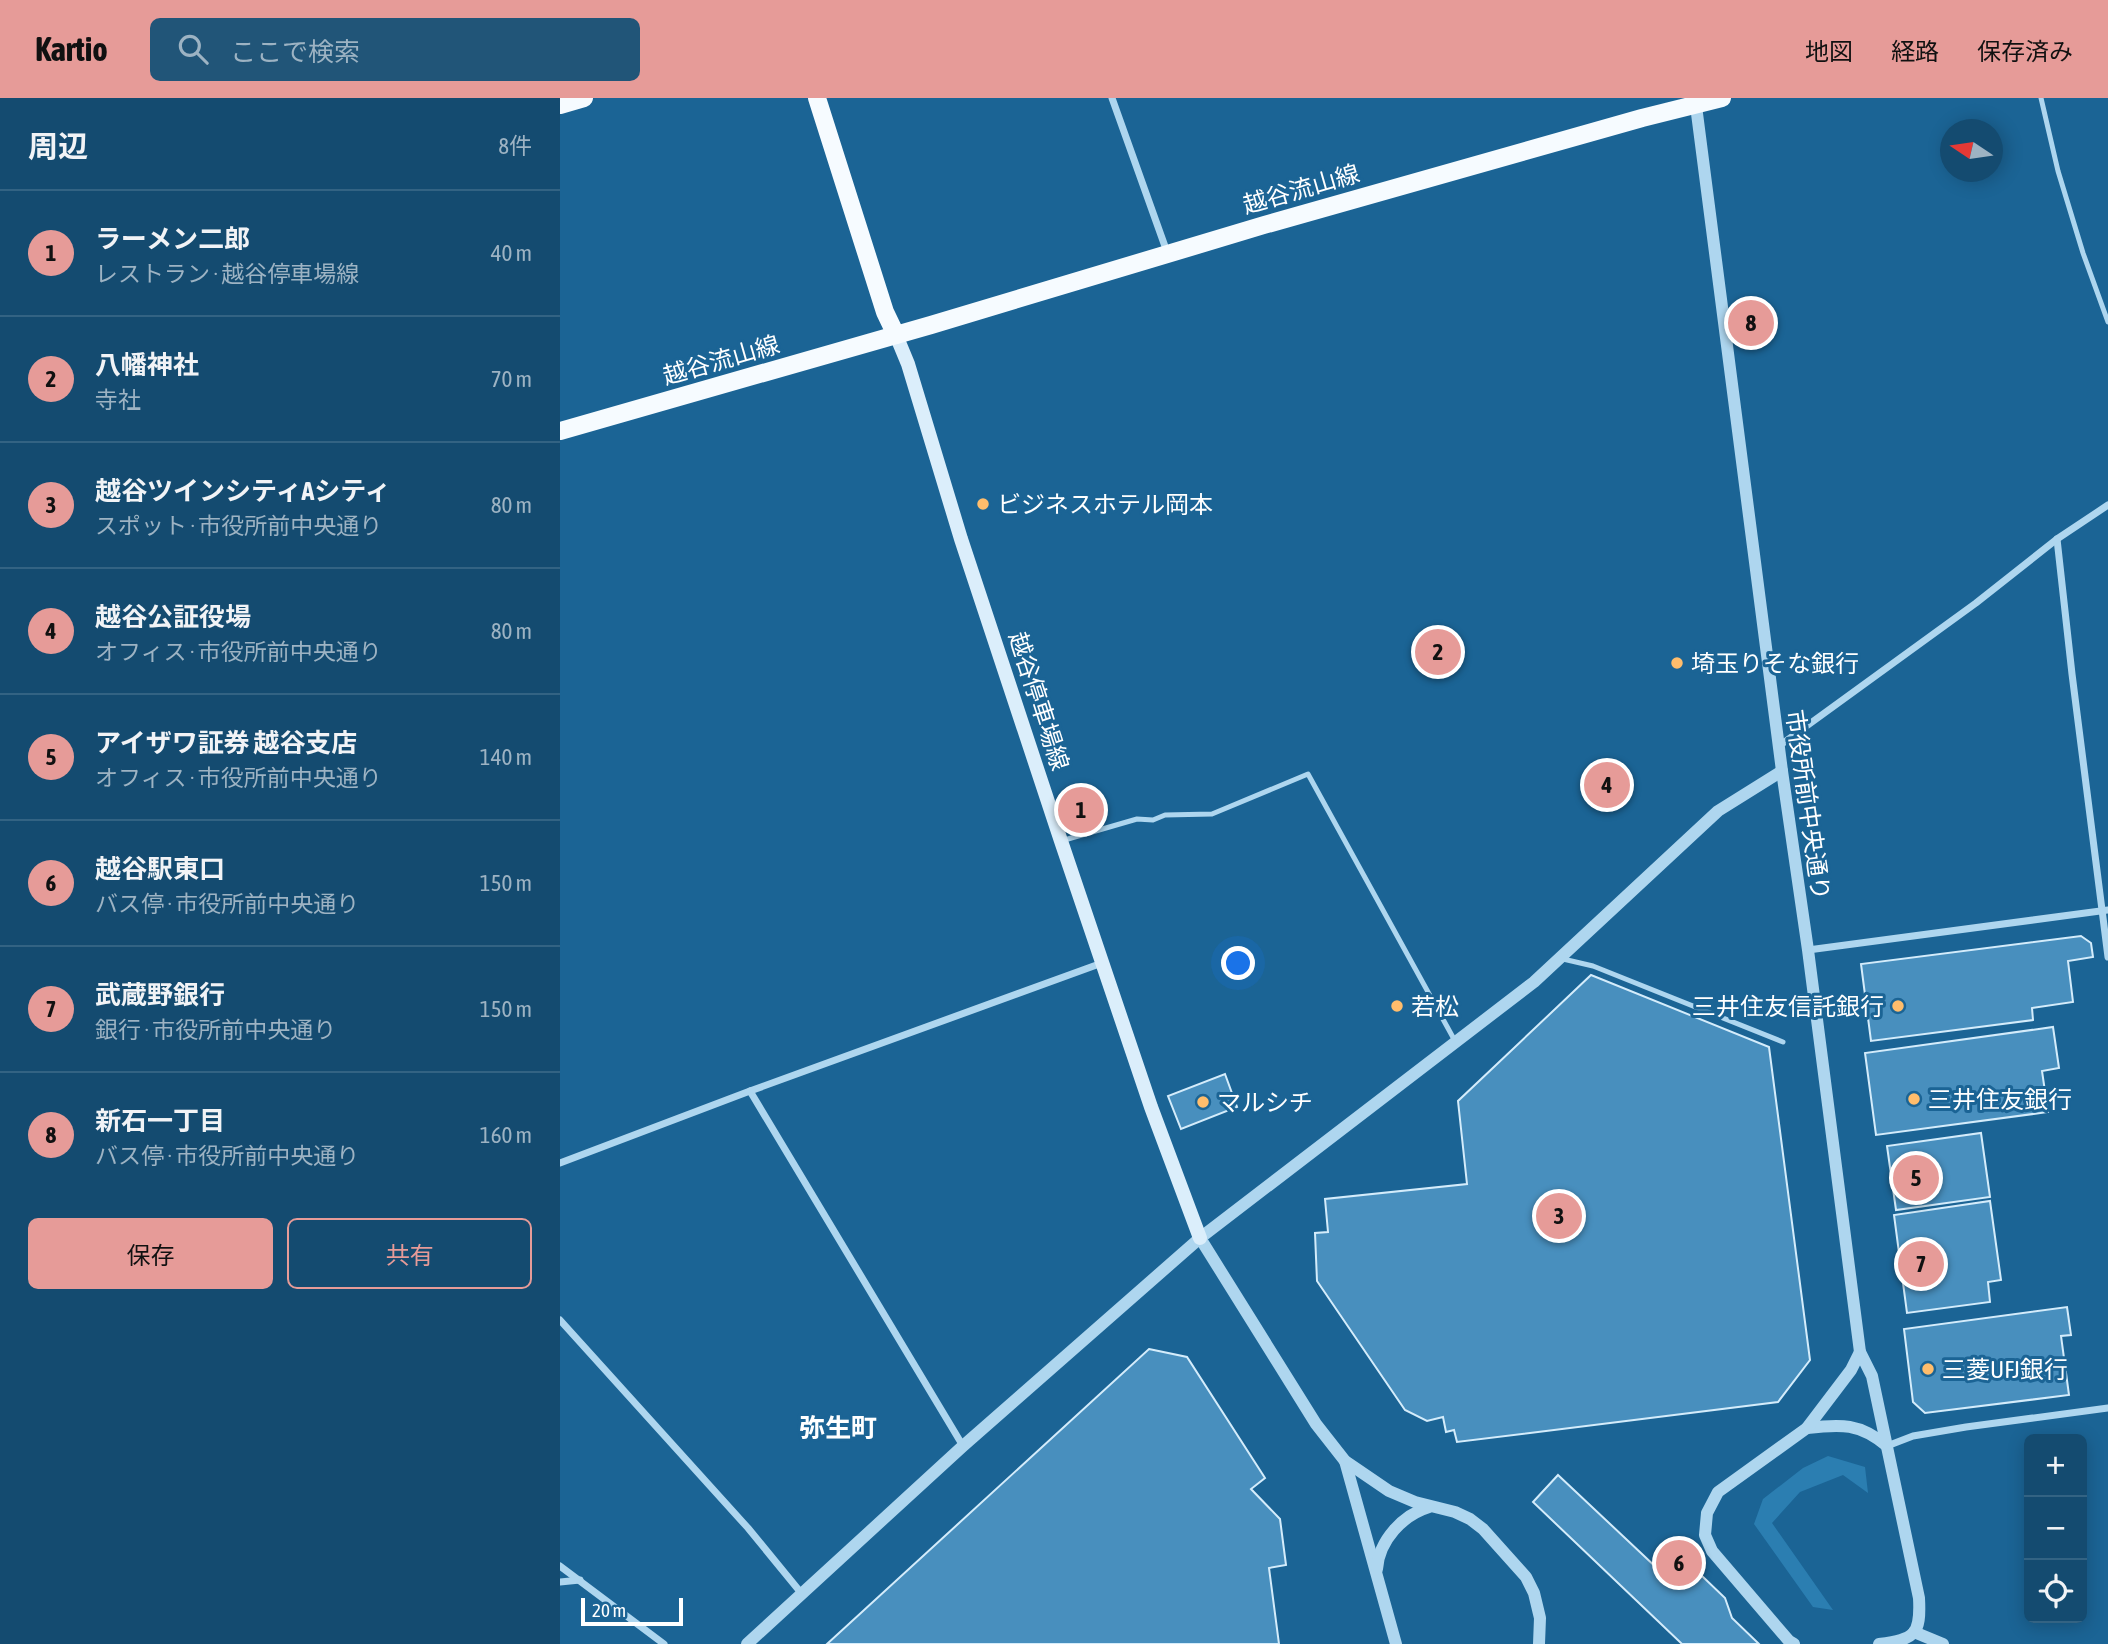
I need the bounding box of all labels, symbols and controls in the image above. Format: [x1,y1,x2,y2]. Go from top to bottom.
search box [150,18,640,81]
text: Kartio [35,30,108,68]
icon: search [174,30,212,68]
text: ここで検索 [230,37,360,67]
text: 地図 [1805,38,1853,65]
text: 経路 [1891,38,1939,65]
text: 保存済み [1977,38,2073,65]
north arrow [1940,119,2003,182]
text: 周辺 [28,129,88,163]
text: 8件 [498,133,532,159]
street label: 越谷流山線 [1240,159,1362,219]
text: ラーメン二郎 [95,224,250,254]
text: 1 [46,240,56,266]
text: 40 m [491,240,532,266]
text: レストラン · 越谷停車場線 [95,261,359,287]
pin: 8 [1728,297,1774,349]
street label: 越谷流山線 [660,330,782,390]
text: 八幡神社 [95,350,199,380]
text: 2 [46,366,56,392]
text: 70 m [491,366,532,392]
text: 寺社 [95,387,141,413]
text: 越谷ツインシティAシティ [95,476,391,506]
place label: ビジネスホテル岡本 [997,491,1213,518]
text: 3 [46,492,56,518]
text: 80 m [491,492,532,518]
marker: ビジネスホテル岡本 [975,496,991,512]
text: スポット · 市役所前中央通り [95,513,382,539]
text: 越谷公証役場 [95,602,251,632]
text: 4 [46,618,56,644]
text: 80 m [491,618,532,644]
pin: 2 [1415,626,1461,678]
street label: 越谷停車場線 [1004,628,1074,774]
text: オフィス · 市役所前中央通り [95,639,382,665]
place label: 埼玉りそな銀行 [1691,650,1859,677]
marker: 埼玉りそな銀行 [1669,655,1685,671]
street label: 市役所前中央通り [1781,708,1835,902]
text: アイザワ証券 越谷支店 [95,728,357,758]
text: 5 [46,744,56,770]
text: 140 m [480,744,532,770]
pin: 4 [1584,759,1630,811]
text: オフィス · 市役所前中央通り [95,765,382,791]
pin: 1 [1058,784,1104,836]
text: 越谷駅東口 [95,854,225,884]
text: 6 [46,870,56,896]
text: 150 m [480,870,532,896]
text: バス停 · 市役所前中央通り [95,891,359,917]
your location [1221,946,1255,980]
text: 武蔵野銀行 [95,980,225,1010]
place label: 若松 [1411,993,1459,1020]
place label: 三井住友信託銀行 [1692,993,1884,1020]
text: 7 [46,996,56,1022]
text: 150 m [480,996,532,1022]
marker: 若松 [1389,998,1405,1014]
marker: 三井住友信託銀行 [1890,998,1906,1014]
text: 銀行 · 市役所前中央通り [95,1017,336,1043]
place label: 三井住友銀行 [1928,1086,2072,1113]
place label: マルシチ [1217,1089,1313,1116]
marker: 三井住友銀行 [1906,1091,1922,1107]
marker: マルシチ [1195,1094,1211,1110]
text: 新石一丁目 [95,1106,225,1136]
text: 8 [46,1122,56,1148]
text: 160 m [480,1122,532,1148]
text: バス停 · 市役所前中央通り [95,1143,359,1169]
pin: 5 [1893,1152,1939,1204]
pin: 3 [1536,1190,1582,1242]
button: 保存 [28,1218,273,1289]
button: 共有 [287,1218,532,1289]
pin: 7 [1898,1238,1944,1290]
place label: 三菱UFJ銀行 [1942,1356,2068,1383]
marker: 三菱UFJ銀行 [1920,1361,1936,1377]
district label: 弥生町 [799,1413,877,1443]
map controls [2024,1434,2087,1623]
button: + [2024,1434,2087,1497]
button: − [2024,1497,2087,1560]
pin: 6 [1656,1537,1702,1589]
button: locate [2024,1560,2087,1623]
scale bar [581,1595,682,1627]
text: 20 m [592,1599,626,1621]

